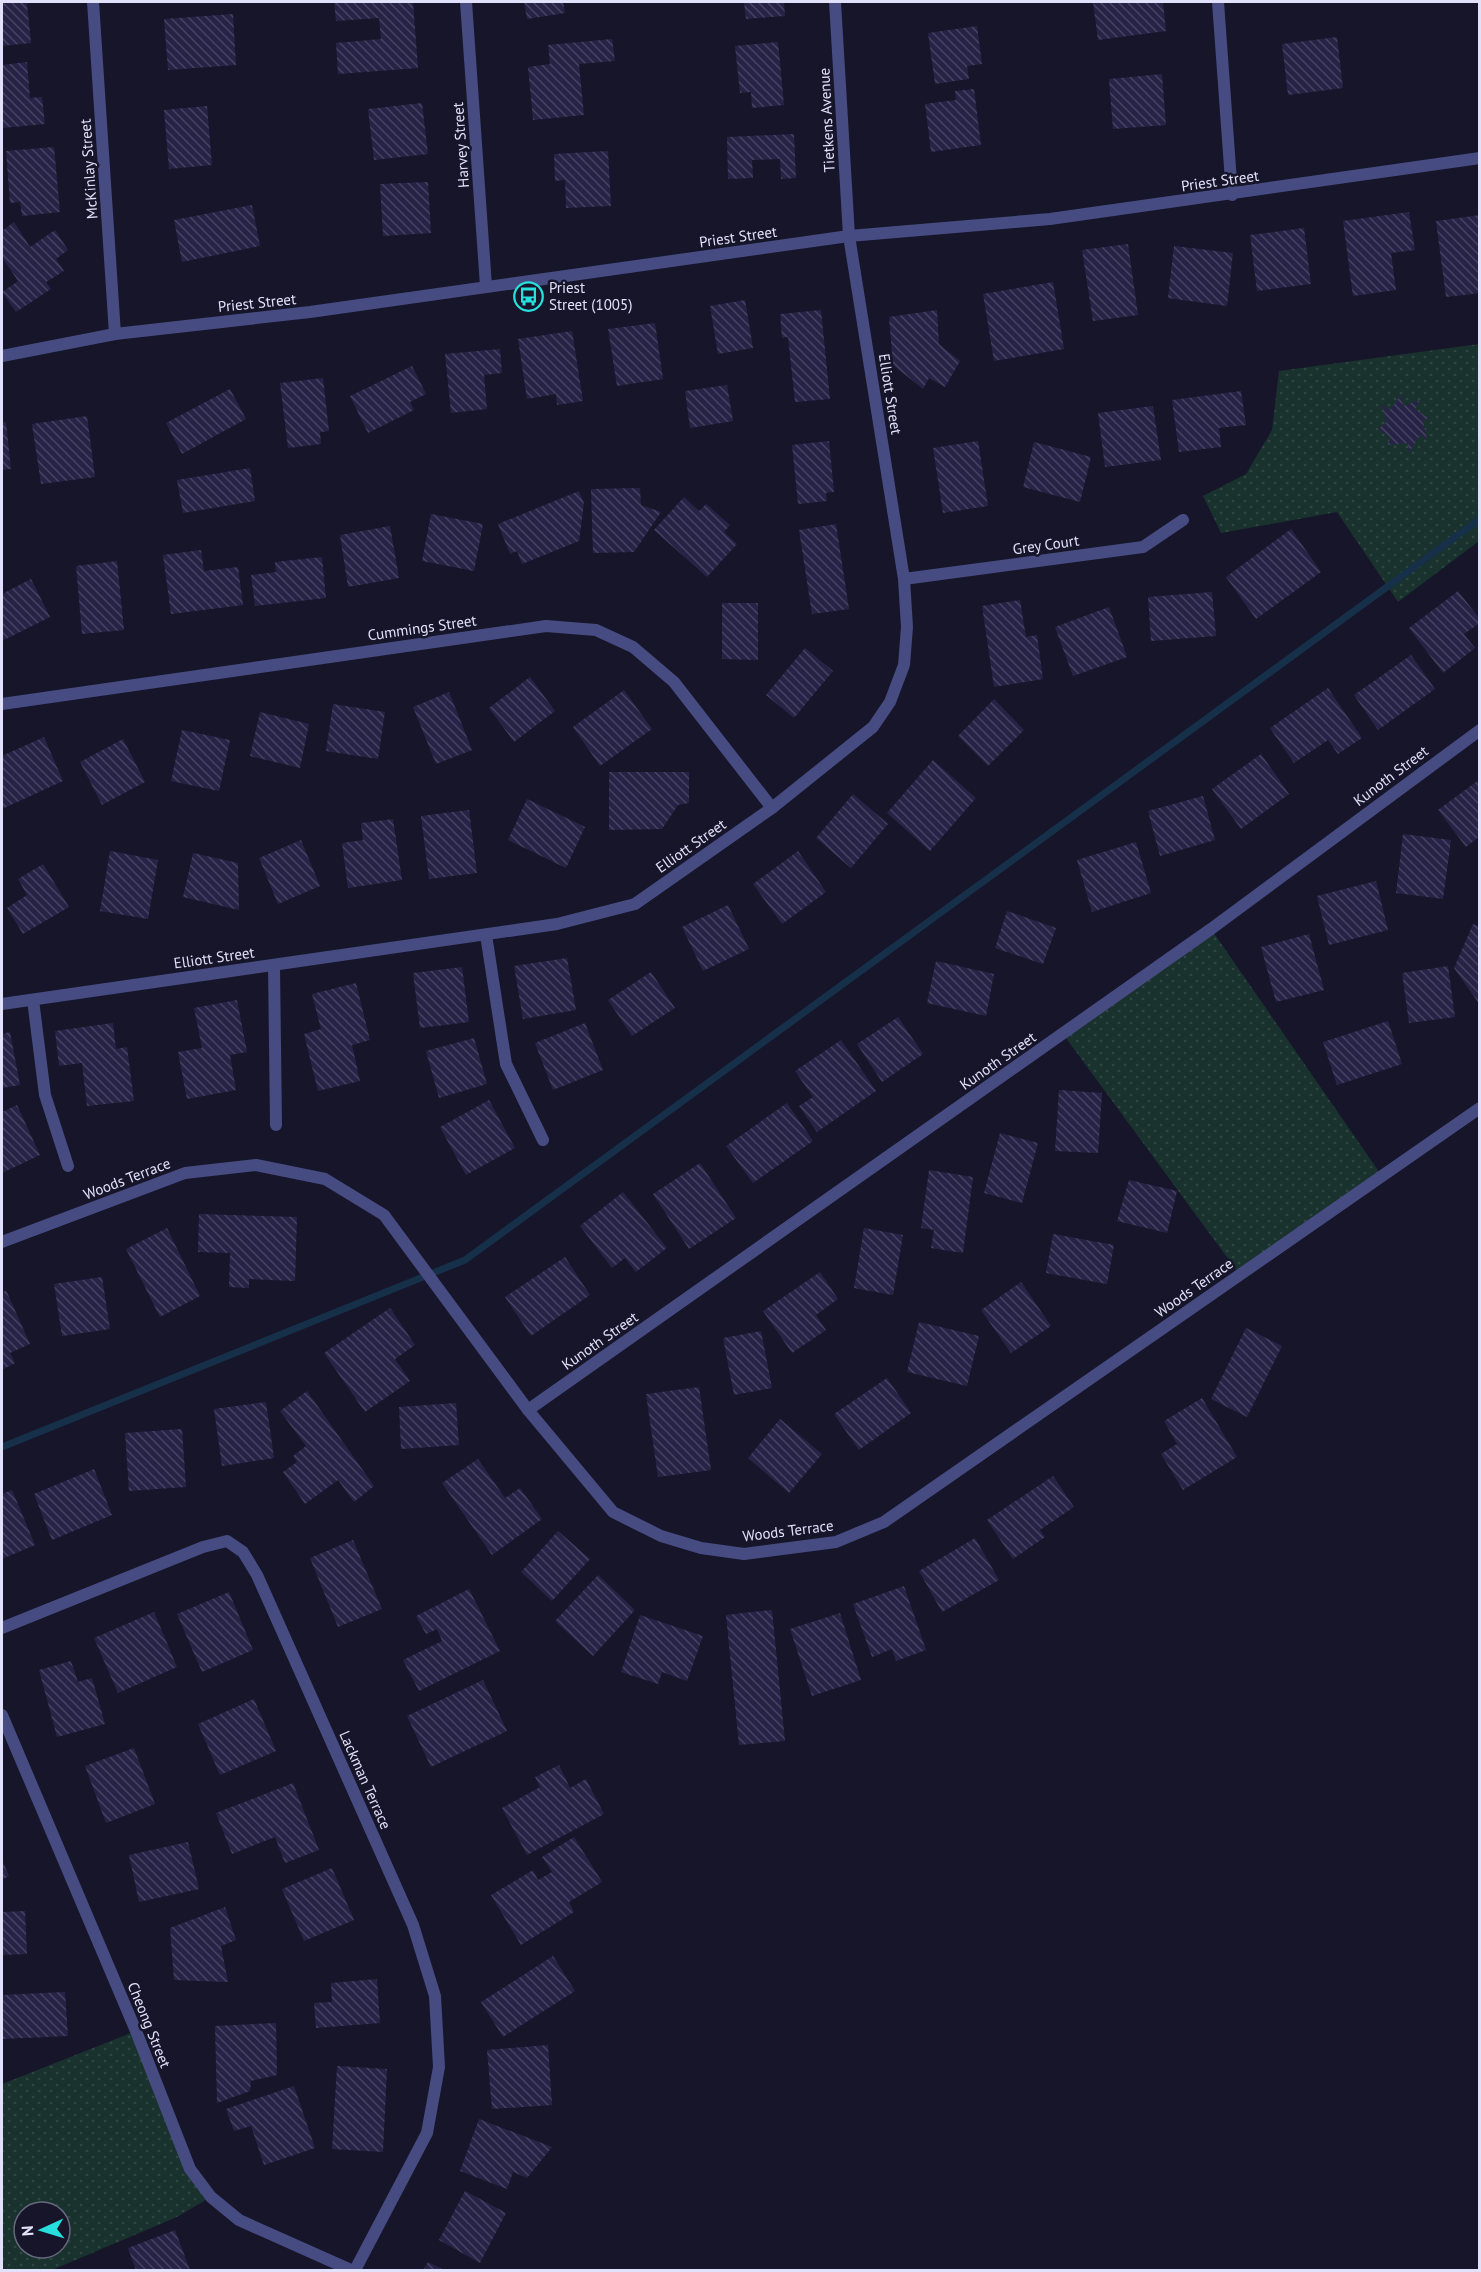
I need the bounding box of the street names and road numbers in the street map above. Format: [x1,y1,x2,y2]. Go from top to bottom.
street label: Tietkens Avenue [814,67,839,173]
street label: Harvey Street [448,102,473,188]
street label: McKinlay Street [76,118,101,220]
street label: Priest Street [1180,166,1260,195]
street label: Priest Street [698,222,778,251]
street label: Priest Street [217,289,297,316]
street label: Elliott Street [875,352,906,436]
street label: Grey Court [1012,530,1080,559]
street label: Cummings Street [366,610,478,645]
street label: Kunoth Street [1350,741,1432,810]
street label: Elliott Street [652,814,729,877]
street label: Elliott Street [172,942,256,973]
street label: Kunoth Street [956,1027,1039,1094]
street label: Woods Terrace [81,1153,173,1204]
street label: Woods Terrace [1151,1254,1237,1322]
street label: Kunoth Street [558,1307,641,1374]
street label: Woods Terrace [741,1515,835,1546]
street label: Lackman Terrace [335,1728,396,1832]
street label: Cheong Street [124,1979,175,2070]

